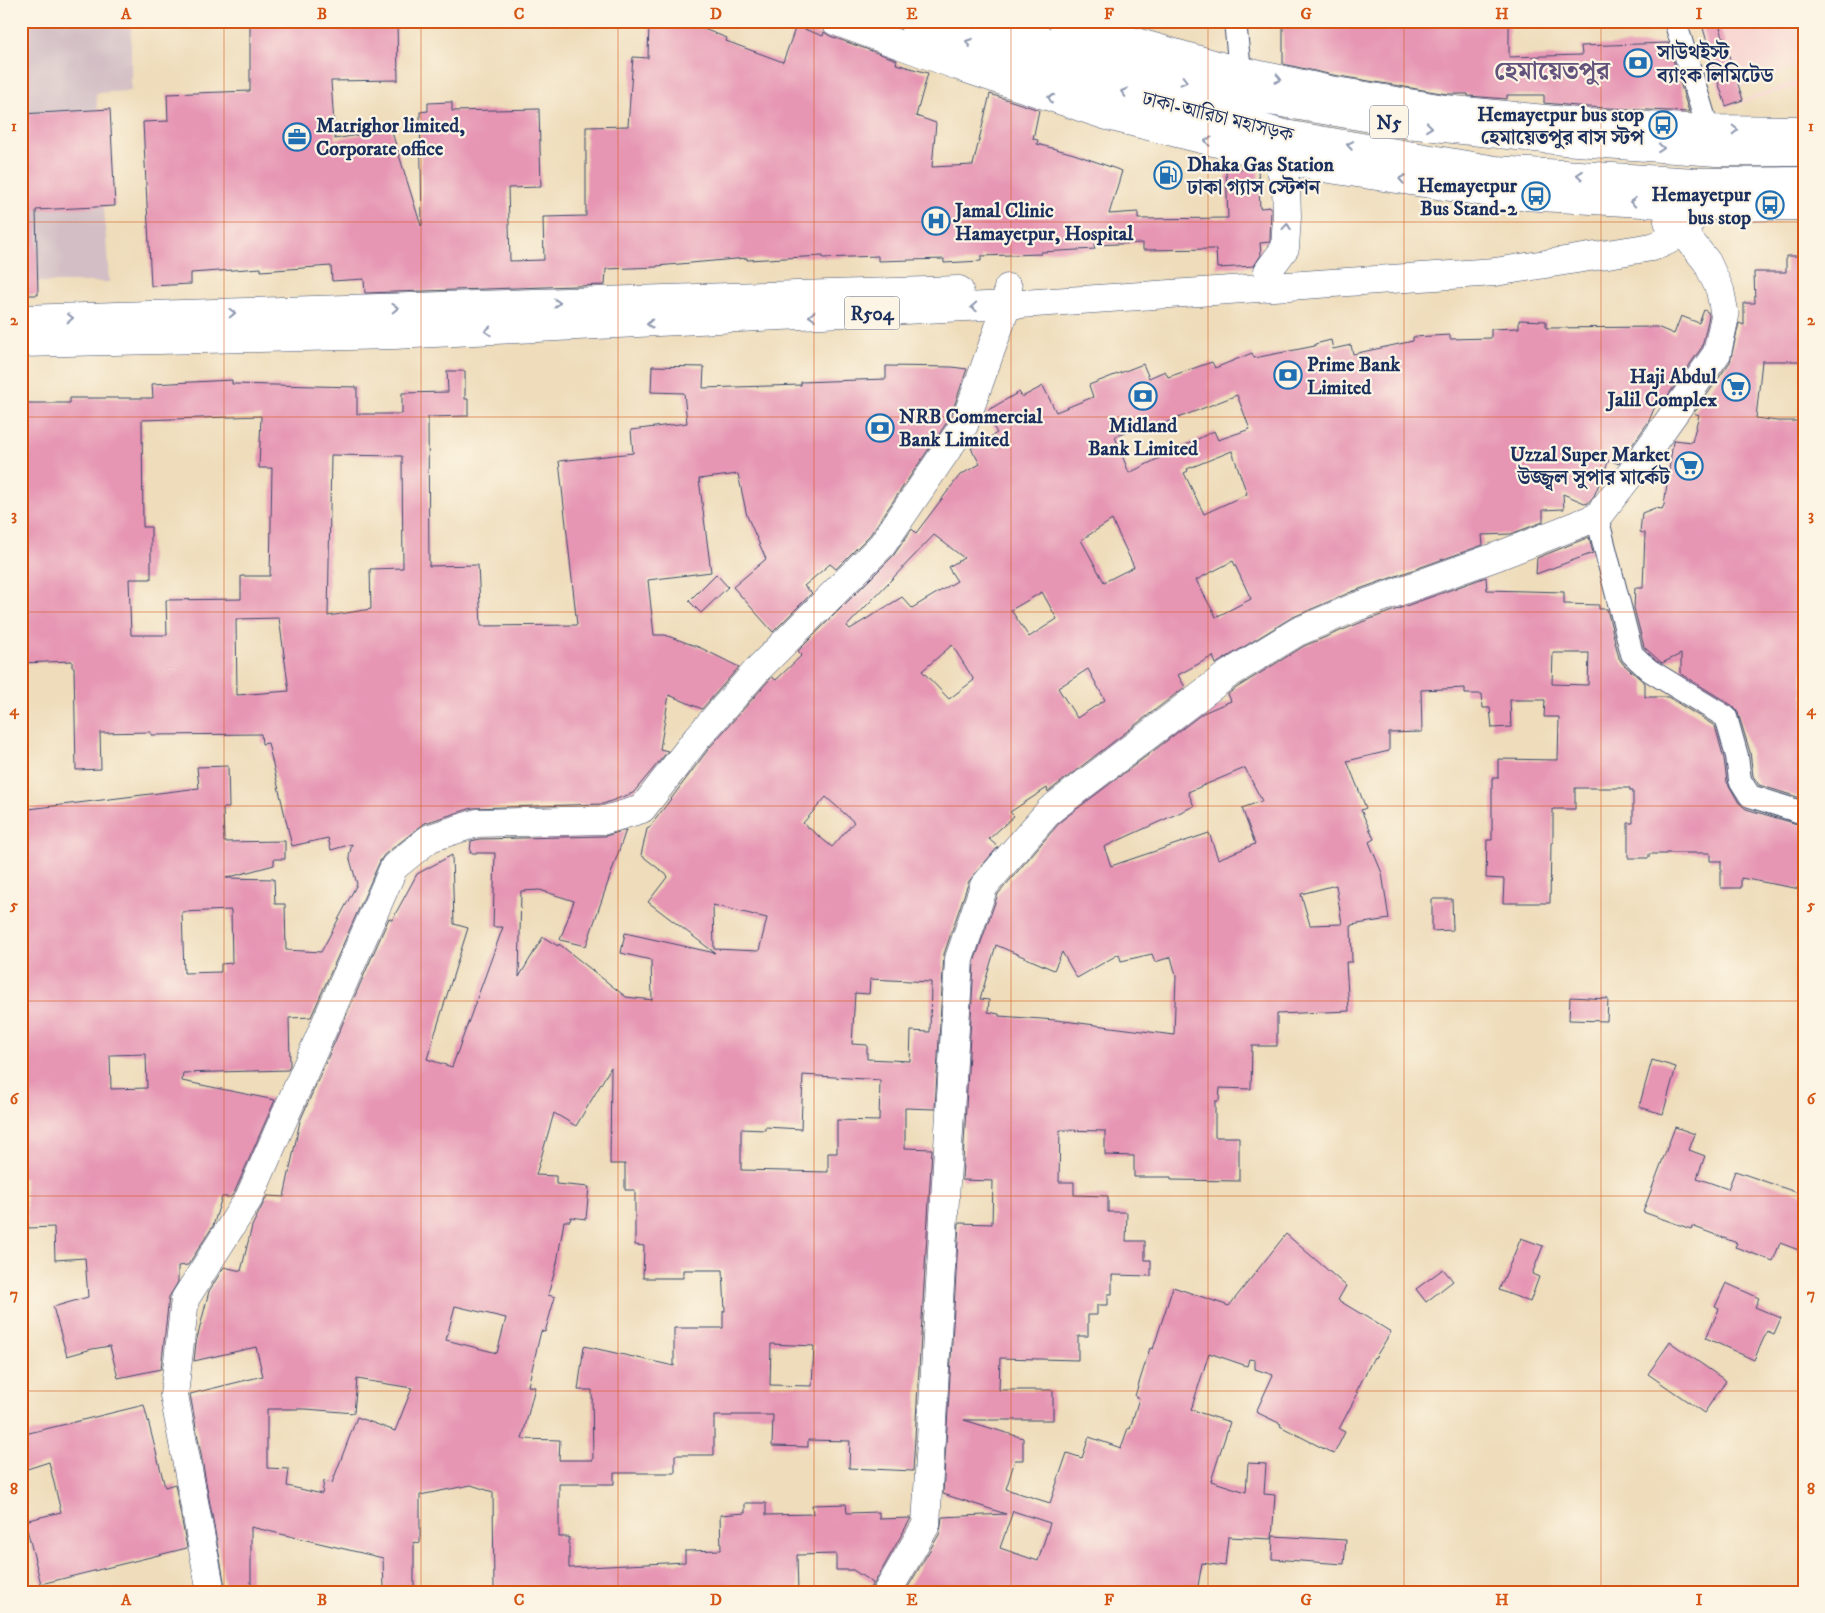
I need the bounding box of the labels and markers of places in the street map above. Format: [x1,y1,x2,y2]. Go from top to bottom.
place label: সাউথইস্ট ব্যাংক লিমিটেড [1656,39,1775,89]
bank icon: সাউথইস্ট ব্যাংক লিমিটেড [1623,48,1653,78]
place label: Hemayetpur bus stop হেমায়েতপুর বাস স্টপ [1477,103,1645,151]
bus stop icon: Hemayetpur bus stop হেমায়েতপুর বাস স্টপ [1648,110,1678,140]
place label: Matrighor limited, Corporate office [316,114,465,162]
office icon: Matrighor limited, Corporate office [282,122,312,152]
place label: Dhaka Gas Station ঢাকা গ্যাস স্টেশন [1186,153,1335,201]
fuel station icon: Dhaka Gas Station ঢাকা গ্যাস স্টেশন [1153,160,1183,190]
place label: Hemayetpur Bus Stand-2 [1417,174,1518,222]
bus stop icon: Hemayetpur Bus Stand-2 [1521,181,1551,211]
place label: Hemayetpur bus stop [1651,183,1752,231]
bus stop icon: Hemayetpur bus stop [1755,190,1785,220]
place label: Jamal Clinic Hamayetpur, Hospital [953,199,1134,247]
hospital icon: Jamal Clinic Hamayetpur, Hospital [921,206,951,236]
place label: Prime Bank Limited [1307,353,1401,401]
bank icon: Prime Bank Limited [1273,360,1303,390]
place label: Haji Abdul Jalil Complex [1605,365,1718,413]
supermarket icon: Haji Abdul Jalil Complex [1721,372,1751,402]
bank icon: Midland Bank Limited [1128,381,1158,411]
place label: NRB Commercial Bank Limited [899,405,1044,453]
bank icon: NRB Commercial Bank Limited [865,413,895,443]
place label: Midland Bank Limited [1088,414,1199,462]
place label: Uzzal Super Market উজ্জ্বল সুপার মার্কেট [1510,443,1671,492]
supermarket icon: Uzzal Super Market উজ্জ্বল সুপার মার্কেট [1674,451,1704,481]

